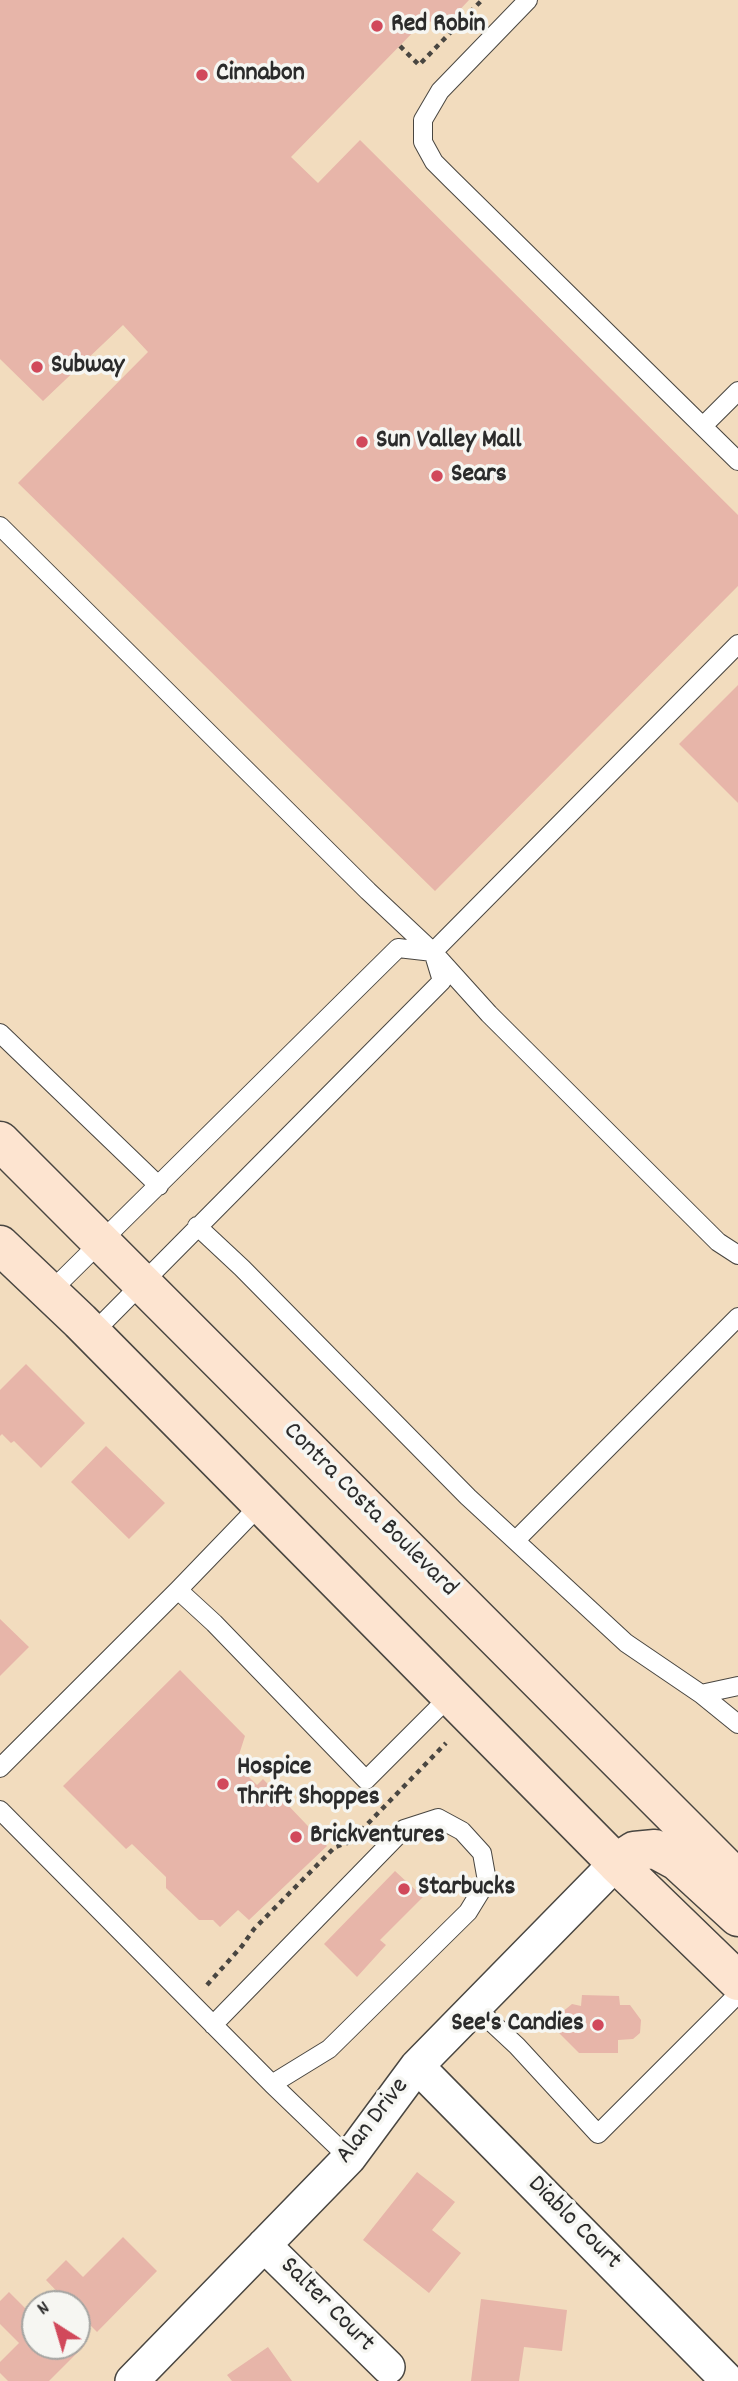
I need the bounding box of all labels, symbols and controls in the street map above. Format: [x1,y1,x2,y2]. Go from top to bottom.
place label: Red Robin [391,10,486,42]
marker: Red Robin [369,18,385,34]
place label: Cinnabon [216,59,305,91]
marker: Cinnabon [194,67,210,83]
place label: Subway [51,351,124,383]
marker: Subway [29,359,45,375]
place label: Sun Valley Mall [376,426,521,458]
marker: Sun Valley Mall [354,434,370,450]
place label: Sears [451,460,507,492]
marker: Sears [429,468,445,484]
street label: Contra Costa Boulevard [275,1417,463,1605]
place label: Hospice Thrift Shoppes [237,1753,380,1814]
marker: Hospice Thrift Shoppes [215,1776,231,1792]
place label: Brickventures [310,1821,445,1853]
marker: Brickventures [288,1829,304,1845]
place label: Starbucks [418,1873,515,1905]
marker: Starbucks [396,1881,412,1897]
place label: See's Candies [451,2009,584,2041]
marker: See's Candies [590,2017,606,2033]
street label: Alan Drive [331,2073,417,2171]
street label: Diablo Court [519,2170,627,2278]
street label: Salter Court [272,2252,380,2360]
north arrow [21,2290,91,2360]
text: N [32,2296,56,2323]

